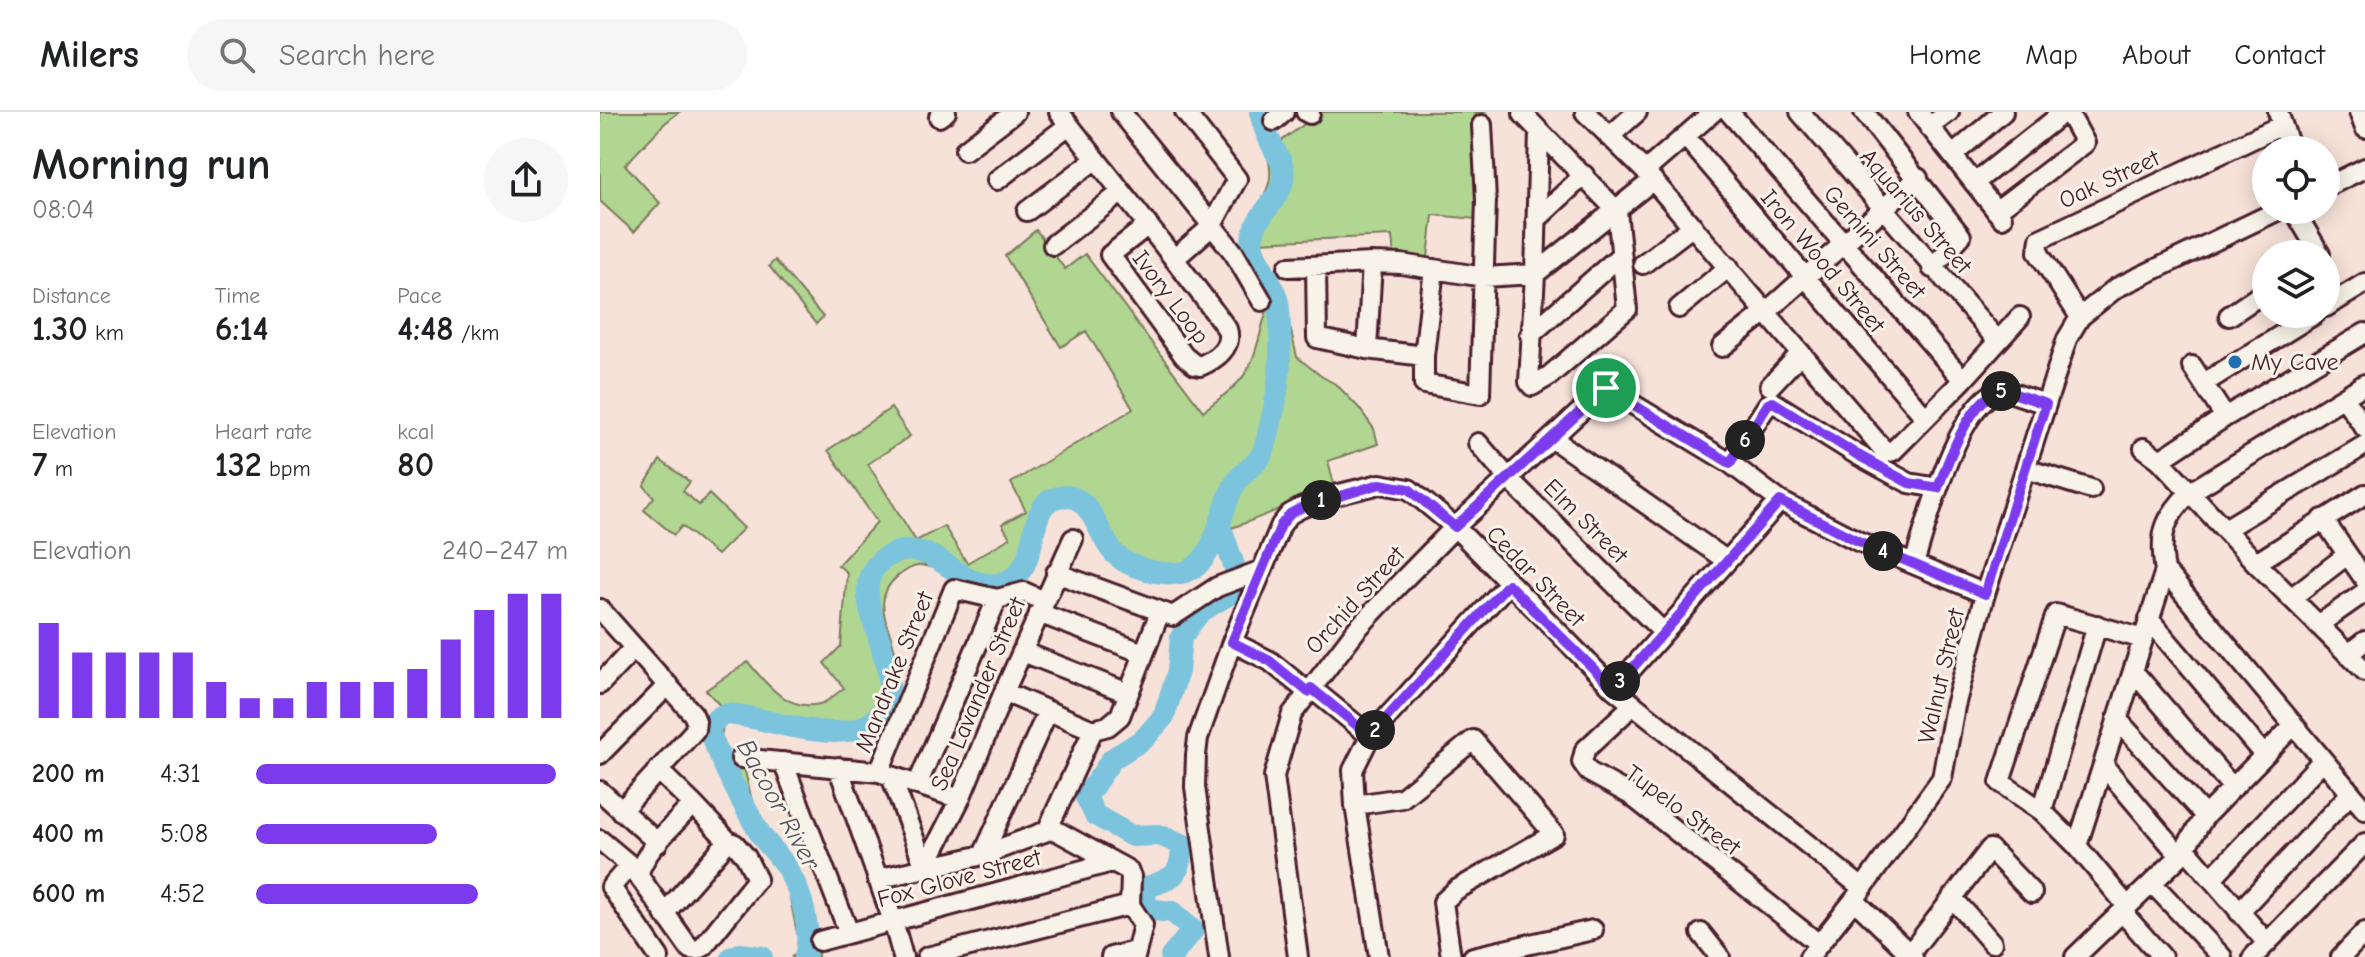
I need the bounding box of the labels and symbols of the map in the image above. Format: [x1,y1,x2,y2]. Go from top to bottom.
street label: Aquarius Street [1854,143,1979,280]
street label: Oak Street [2054,143,2165,214]
street label: Gemini Street [1818,179,1933,305]
street label: Iron Wood Street [1755,184,1892,339]
street label: Ivory Loop [1127,245,1215,349]
place label: My Cave [2251,348,2339,376]
marker: My Cave [2226,353,2244,371]
pin [1572,354,1640,422]
pin: 5 [1981,371,2021,411]
pin: 6 [1725,420,1765,460]
street label: Elm Street [1538,473,1635,570]
pin: 1 [1301,480,1341,520]
street label: Cedar Street [1481,520,1592,633]
pin: 4 [1863,531,1903,571]
street label: Orchid Street [1299,540,1411,660]
street label: Mandrake Street [849,586,939,757]
street label: Sea Lavander Street [925,592,1032,795]
street label: Walnut Street [1912,605,1970,746]
pin: 3 [1600,661,1640,701]
pin: 2 [1355,710,1395,750]
water label: Bacoor River [730,734,827,876]
street label: Tupelo Street [1620,759,1747,862]
street label: Fox Glove Street [874,842,1045,913]

